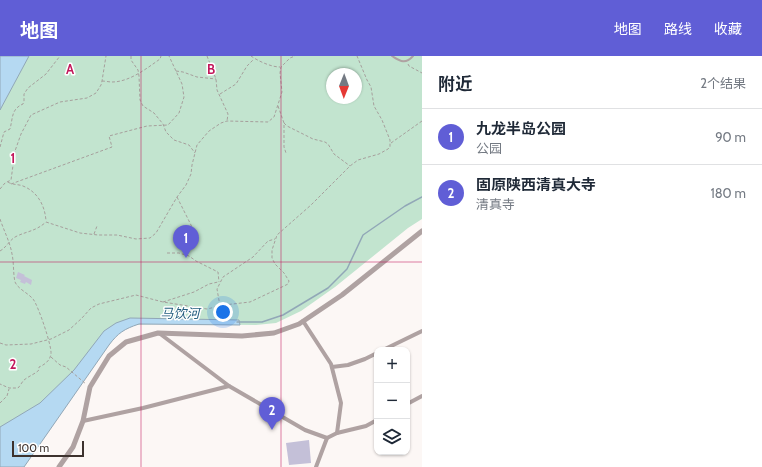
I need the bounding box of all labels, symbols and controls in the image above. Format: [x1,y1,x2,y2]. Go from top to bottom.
text: 地图 [20,19,58,42]
text: 地图 [614,20,642,38]
text: 路线 [664,20,692,38]
text: 收藏 [714,20,742,38]
text: A [66,61,75,77]
text: B [207,61,215,77]
north arrow [326,68,362,104]
text: 附近 [438,74,472,94]
text: 2个结果 [700,75,746,91]
text: 九龙半岛公园 [476,120,566,138]
text: 1 [449,129,453,145]
text: 90 m [715,129,746,145]
text: 公园 [476,140,502,156]
text: 1 [11,150,15,166]
text: 固原陕西清真大寺 [476,176,596,194]
text: 2 [448,185,454,201]
text: 180 m [710,185,746,201]
text: 清真寺 [476,196,515,212]
pin: 1 [173,225,199,258]
your location [213,302,233,322]
water label: 马饮河 [160,305,202,321]
map controls [374,347,410,455]
button: + [374,347,410,383]
text: 2 [10,356,17,372]
button: − [374,383,410,419]
pin: 2 [259,397,285,430]
button: layers [374,419,410,455]
scale bar [12,439,84,458]
text: 100 m [18,441,49,455]

